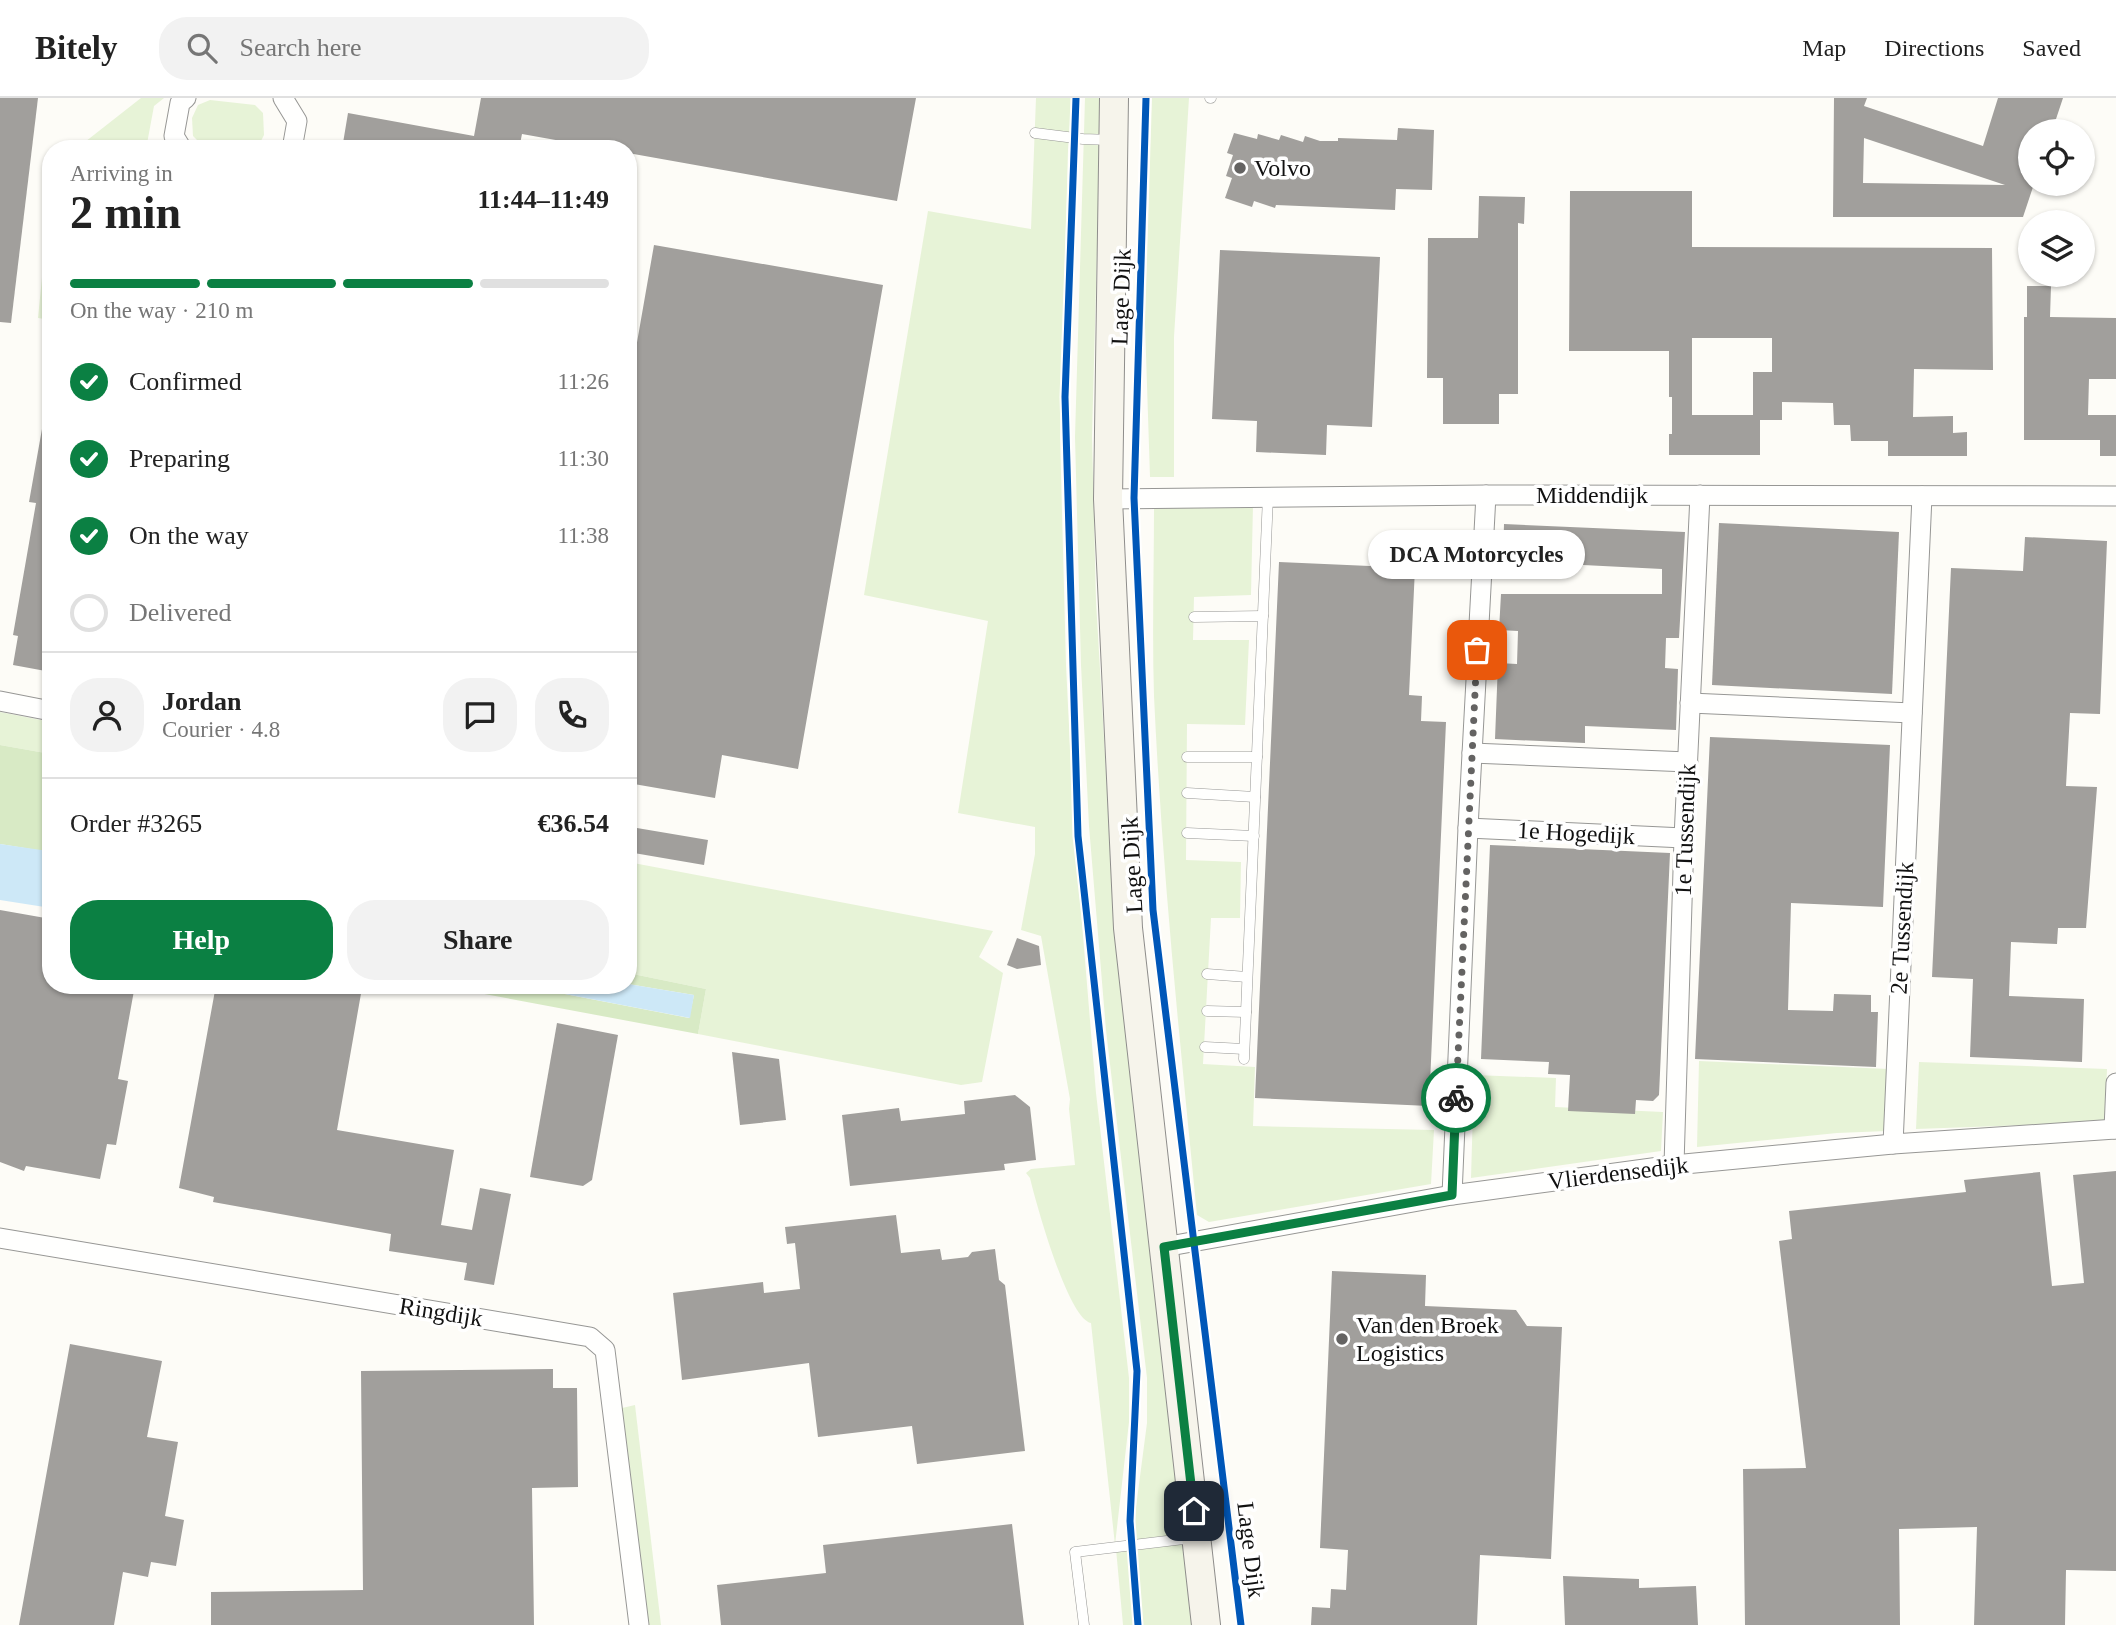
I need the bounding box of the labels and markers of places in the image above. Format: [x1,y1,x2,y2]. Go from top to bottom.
place label: Volvo [1254,155,1311,181]
marker: Volvo [1232,160,1248,176]
callout: DCA Motorcycles [1368,531,1586,580]
pin [1447,620,1507,680]
place label: Van den Broek Logistics [1356,1312,1499,1366]
marker: Van den Broek Logistics [1334,1331,1350,1347]
pin [1164,1481,1224,1541]

